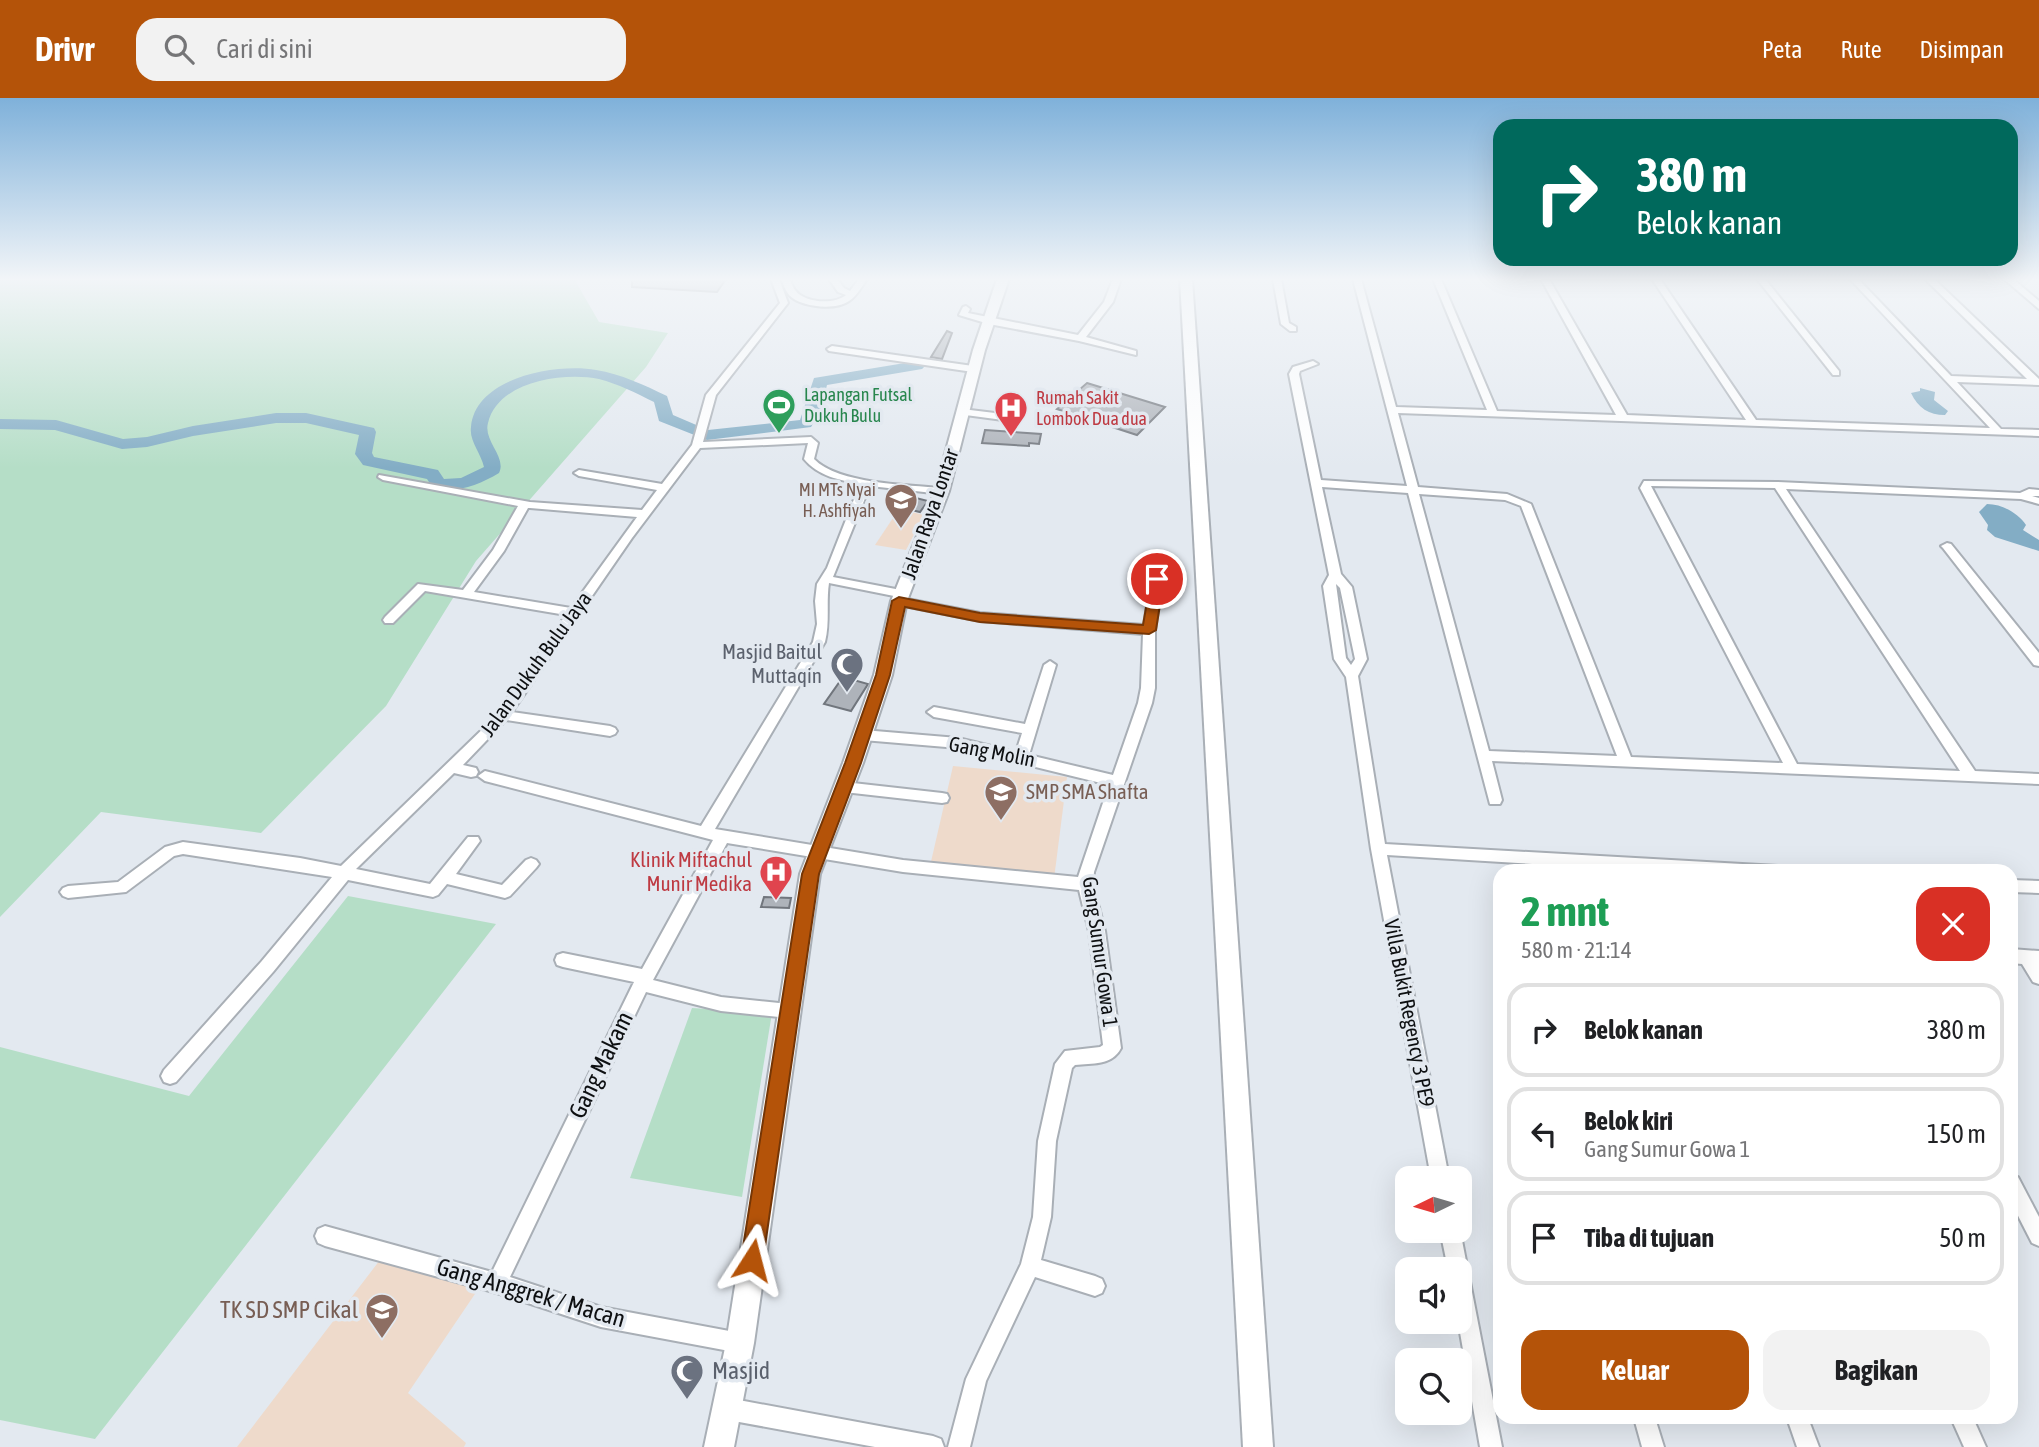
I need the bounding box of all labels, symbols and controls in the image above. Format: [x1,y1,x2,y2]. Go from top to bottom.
search box [136,18,626,81]
text: Drivr [35,30,94,68]
icon: search [160,30,198,68]
text: Cari di sini [216,34,313,64]
text: Peta [1762,36,1802,63]
text: Rute [1840,36,1882,63]
text: Disimpan [1920,36,2004,63]
text: 380 m [1636,146,1747,202]
icon: right [1521,147,1612,238]
text: Belok kanan [1636,204,1782,241]
place label: Lapangan Futsal Dukuh Bulu [804,384,913,426]
sports icon: Lapangan Futsal Dukuh Bulu [760,386,798,435]
place label: Rumah Sakit Lombok Dua dua [1036,387,1147,429]
hospital icon: Rumah Sakit Lombok Dua dua [992,389,1030,438]
street label: Jalan Raya Lontar [896,445,963,582]
place label: MI MTs Nyai H. Ashfiyah [799,479,876,521]
school or university icon: MI MTs Nyai H. Ashfiyah [882,481,920,530]
pin [1127,549,1187,609]
icon: arrive [1138,560,1176,598]
street label: Jalan Dukuh Bulu Jaya [475,587,596,740]
place label: Masjid Baitul Muttaqin [722,639,822,687]
mosque icon: Masjid Baitul Muttaqin [828,645,866,694]
street label: Gang Molin [947,731,1037,771]
school or university icon: SMP SMA Shafta [982,773,1020,822]
place label: SMP SMA Shafta [1026,779,1149,803]
place label: Klinik Miftachul Munir Medika [630,847,752,895]
hospital icon: Klinik Miftachul Munir Medika [757,853,795,902]
street label: Gang Sumur Gowa 1 [1079,875,1123,1029]
text: 2 mnt [1521,887,1609,935]
button: close [1916,887,1990,961]
street label: Villa Bukit Regency 3 PE9 [1380,917,1440,1109]
text: 580 m · 21:14 [1521,937,1632,963]
street label: Gang Makam [563,1007,638,1123]
icon: right [1525,1011,1563,1049]
text: Belok kanan [1584,1015,1703,1045]
text: 380 m [1927,1015,1986,1045]
text: Belok kiri [1584,1106,1673,1136]
icon: left [1525,1115,1563,1153]
text: 150 m [1927,1119,1986,1149]
text: Gang Sumur Gowa 1 [1584,1136,1750,1162]
north arrow [1395,1166,1472,1242]
map controls [1395,1166,1472,1425]
icon: arrive [1525,1219,1563,1257]
position arrow [715,1223,789,1297]
text: Tiba di tujuan [1584,1223,1714,1253]
text: 50 m [1939,1223,1986,1253]
street label: Gang Anggrek / Macan [434,1253,629,1332]
button: sound [1395,1257,1472,1334]
school or university icon: TK SD SMP Cikal [363,1291,401,1340]
place label: TK SD SMP Cikal [220,1296,359,1323]
button: Keluar [1521,1330,1749,1410]
button: Bagikan [1763,1330,1990,1410]
button: search [1395,1348,1472,1425]
mosque icon: Masjid [668,1352,706,1401]
place label: Masjid [712,1357,770,1384]

